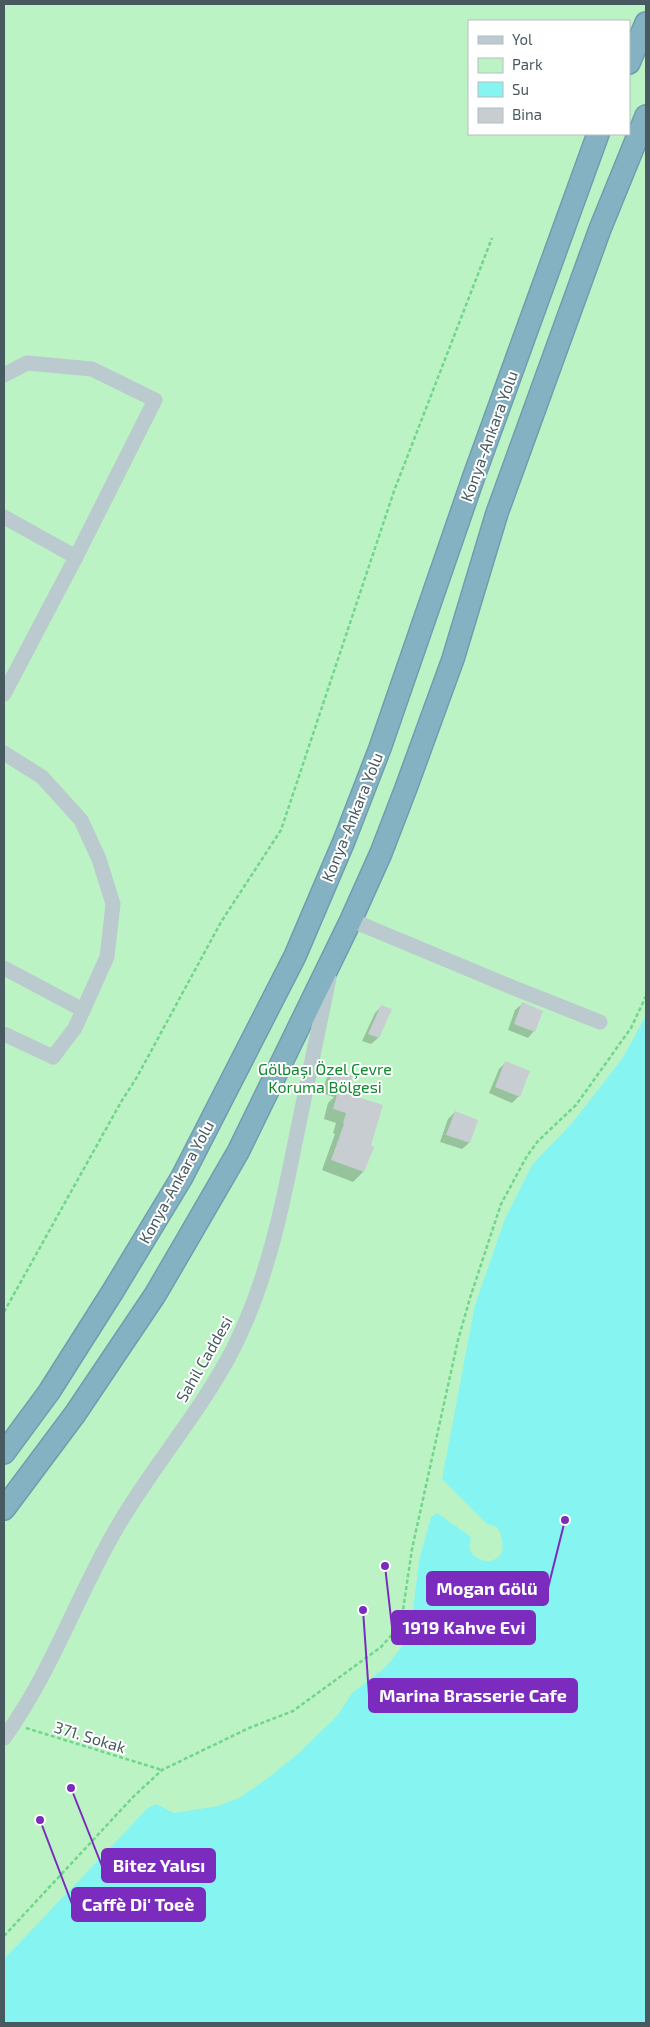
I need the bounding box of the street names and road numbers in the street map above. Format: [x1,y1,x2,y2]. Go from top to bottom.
street label: Konya-Ankara Yolu [456,368,521,504]
street label: Konya-Ankara Yolu [317,750,386,884]
street label: Konya-Ankara Yolu [134,1117,217,1247]
street label: Sahil Caddesi [171,1312,236,1405]
street label: 371. Sokak [52,1717,128,1756]

